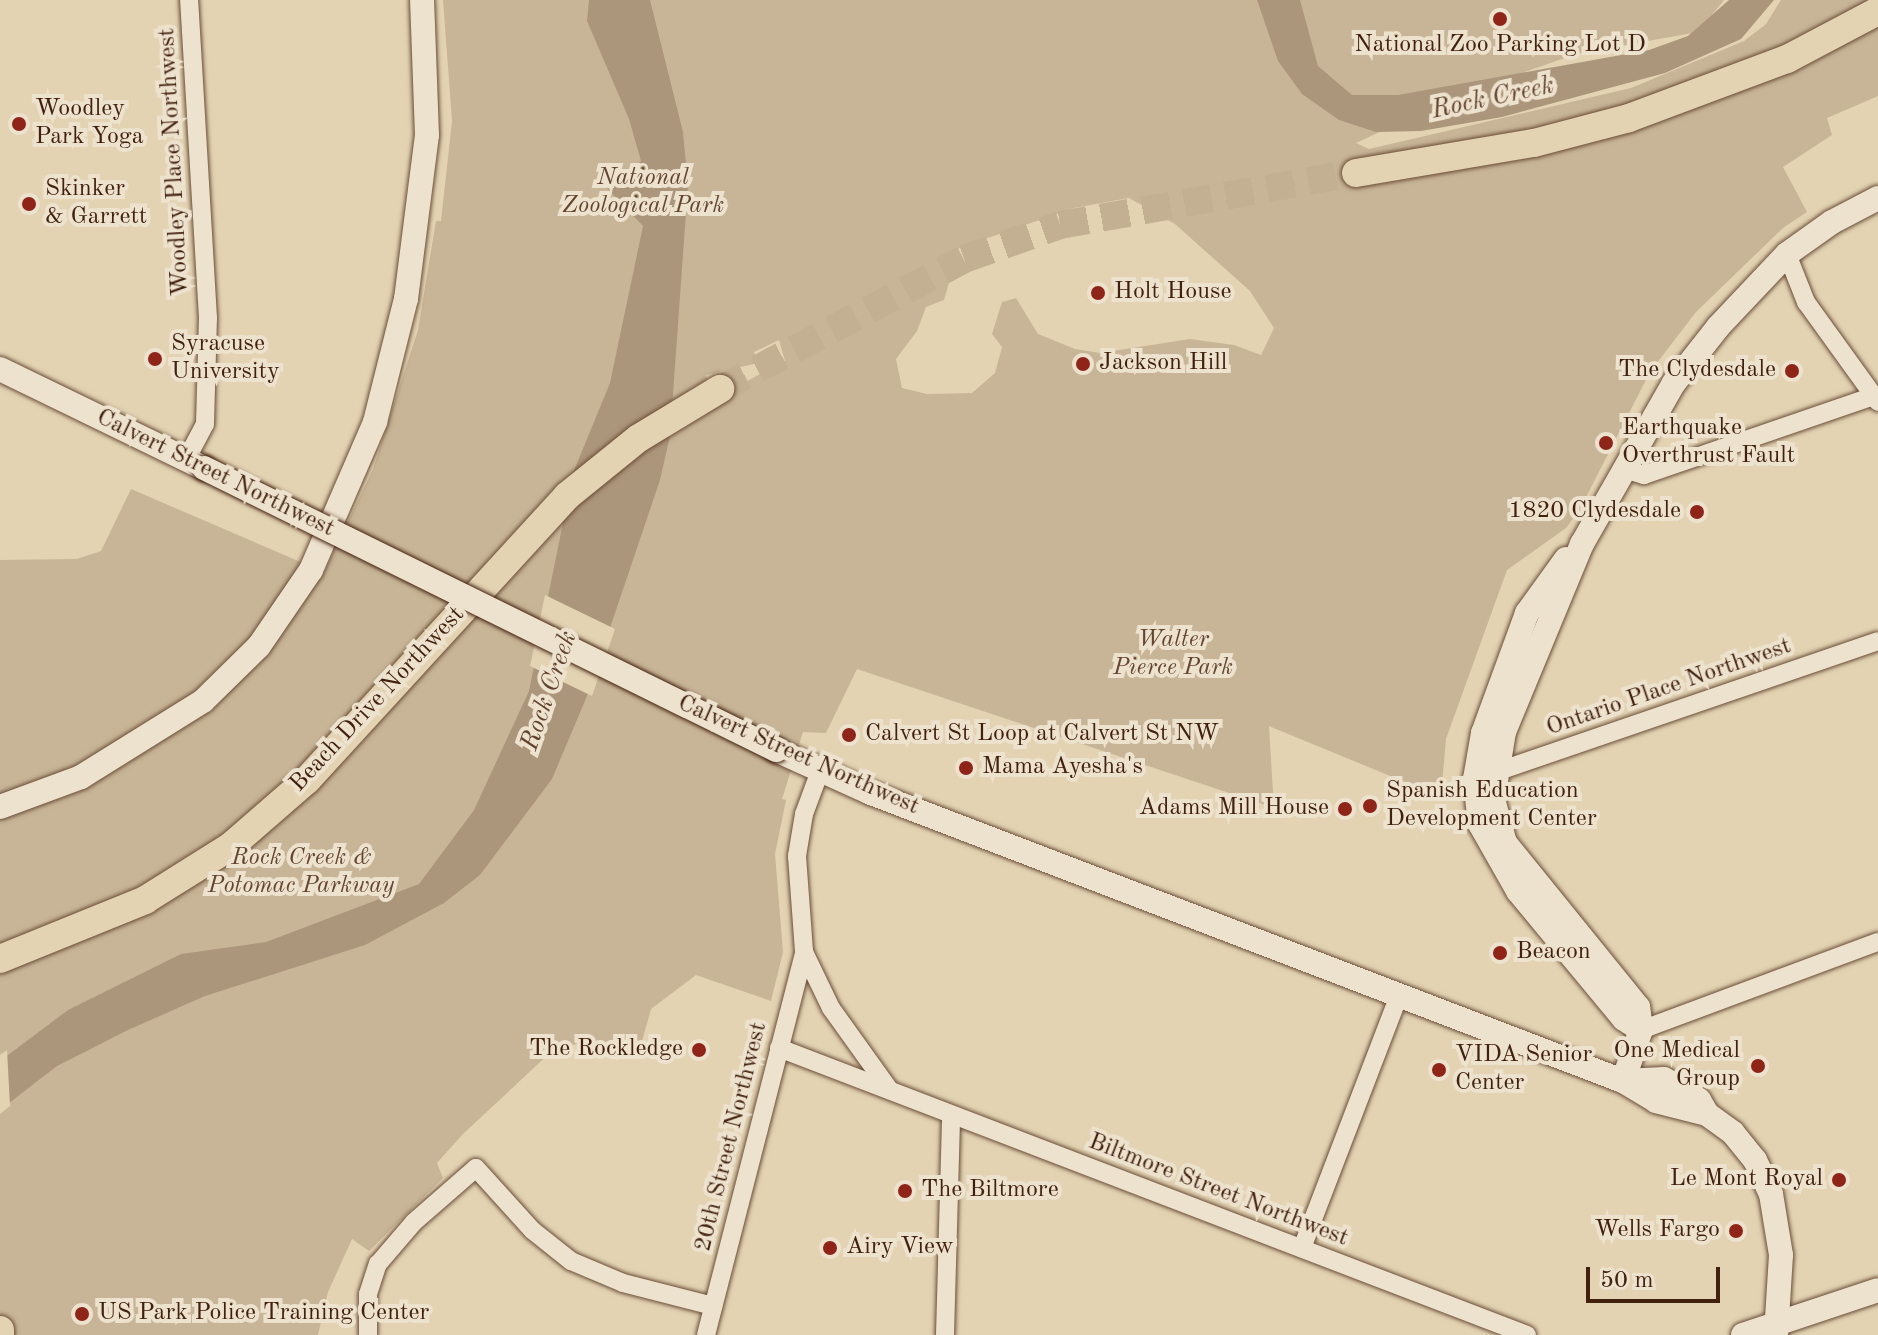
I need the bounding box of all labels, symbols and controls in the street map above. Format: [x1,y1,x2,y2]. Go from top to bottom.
marker: National Zoo Parking Lot D [1491,10,1509,28]
street label: Woodley Place Northwest [154,27,196,297]
place label: National Zoo Parking Lot D [1354,32,1646,60]
water label: Rock Creek [1429,71,1557,127]
place label: Woodley Park Yoga [35,96,144,152]
marker: Woodley Park Yoga [10,115,28,133]
park label: National Zoological Park [562,165,724,221]
place label: Skinker & Garrett [45,176,147,232]
marker: Skinker & Garrett [20,195,38,213]
place label: Holt House [1114,279,1232,307]
marker: Holt House [1089,284,1107,302]
place label: Syracuse University [171,331,280,387]
marker: Syracuse University [146,350,164,368]
place label: Jackson Hill [1099,350,1227,378]
marker: Jackson Hill [1074,355,1092,373]
place label: The Clydesdale [1618,357,1776,385]
marker: The Clydesdale [1783,362,1801,380]
street label: Calvert Street Northwest [91,404,339,544]
place label: Earthquake Overthrust Fault [1622,415,1795,471]
marker: Earthquake Overthrust Fault [1597,434,1615,452]
place label: 1820 Clydesdale [1509,498,1681,526]
marker: 1820 Clydesdale [1688,503,1706,521]
street label: Beach Drive Northwest [285,601,471,799]
water label: Rock Creek [515,627,585,755]
park label: Walter Pierce Park [1113,627,1233,683]
street label: Ontario Place Northwest [1543,633,1795,743]
street label: Calvert Street Northwest [673,690,923,822]
place label: Calvert St Loop at Calvert St NW [865,721,1219,749]
marker: Calvert St Loop at Calvert St NW [840,726,858,744]
place label: Mama Ayesha's [982,754,1143,782]
marker: Mama Ayesha's [957,759,975,777]
place label: Spanish Education Development Center [1386,778,1597,834]
place label: Adams Mill House [1139,795,1329,823]
marker: Spanish Education Development Center [1361,797,1379,815]
marker: Adams Mill House [1336,800,1354,818]
park label: Rock Creek & Potomac Parkway [208,845,394,901]
place label: Beacon [1516,939,1591,967]
marker: Beacon [1491,944,1509,962]
street label: 20th Street Northwest [690,1019,774,1255]
place label: The Rockledge [529,1036,683,1064]
place label: One Medical Group [1614,1038,1740,1094]
marker: The Rockledge [690,1041,708,1059]
place label: VIDA Senior Center [1455,1042,1592,1098]
marker: One Medical Group [1747,1055,1769,1077]
marker: VIDA Senior Center [1430,1061,1448,1079]
street label: Biltmore Street Northwest [1084,1128,1352,1254]
place label: Le Mont Royal [1670,1166,1823,1194]
marker: Le Mont Royal [1830,1171,1848,1189]
place label: The Biltmore [921,1177,1059,1205]
marker: The Biltmore [896,1182,914,1200]
place label: Wells Fargo [1594,1217,1720,1245]
marker: Wells Fargo [1727,1222,1745,1240]
place label: Airy View [846,1234,954,1262]
marker: Airy View [821,1239,839,1257]
scale bar [1590,1251,1724,1301]
text: 50 m [1600,1269,1654,1293]
place label: US Park Police Training Center [98,1300,429,1328]
marker: US Park Police Training Center [73,1305,91,1323]

